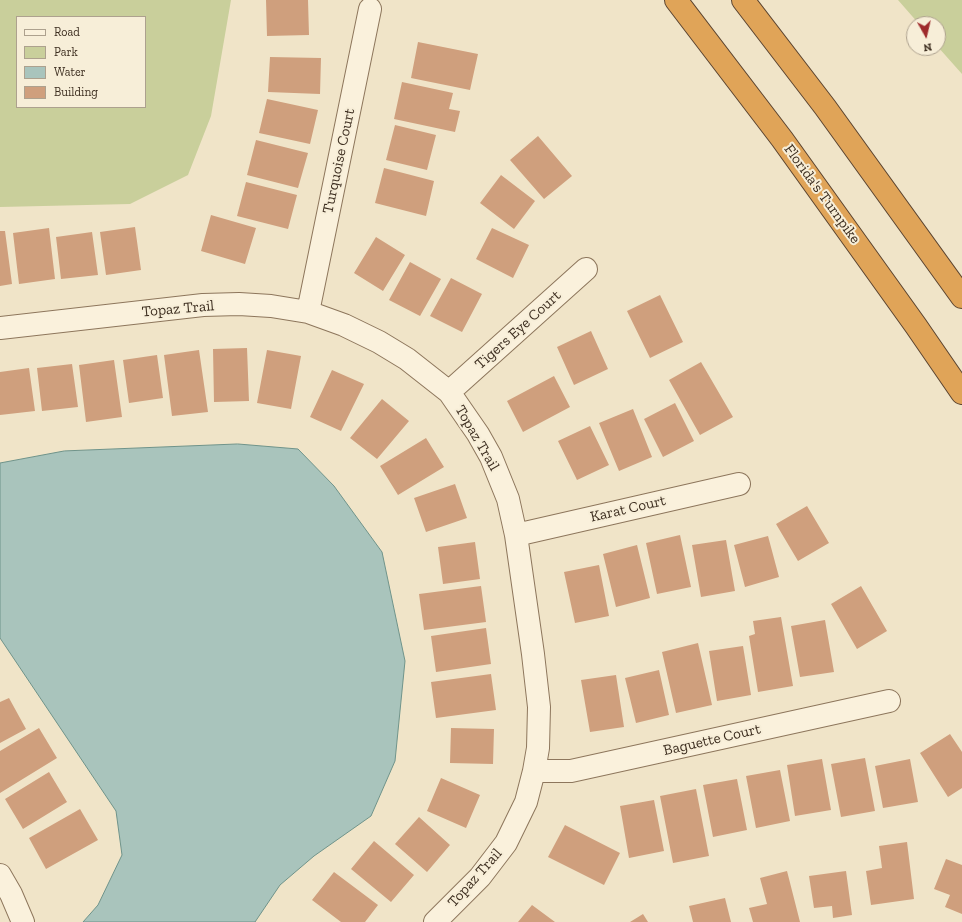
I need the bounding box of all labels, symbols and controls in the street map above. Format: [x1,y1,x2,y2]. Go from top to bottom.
legend [16,16,146,108]
north arrow [906,16,946,56]
text: Road [54,25,80,39]
text: N [923,40,933,54]
text: Park [54,45,78,59]
text: Water [54,65,86,79]
text: Building [54,85,98,99]
street label: Turquoise Court [319,107,359,215]
street label: Florida's Turnpike [780,141,864,247]
street label: Tigers Eye Court [471,287,565,373]
street label: Topaz Trail [141,297,215,321]
street label: Topaz Trail [451,402,503,474]
street label: Karat Court [588,492,668,526]
street label: Baguette Court [662,720,762,760]
street label: Topaz Trail [444,845,506,911]

